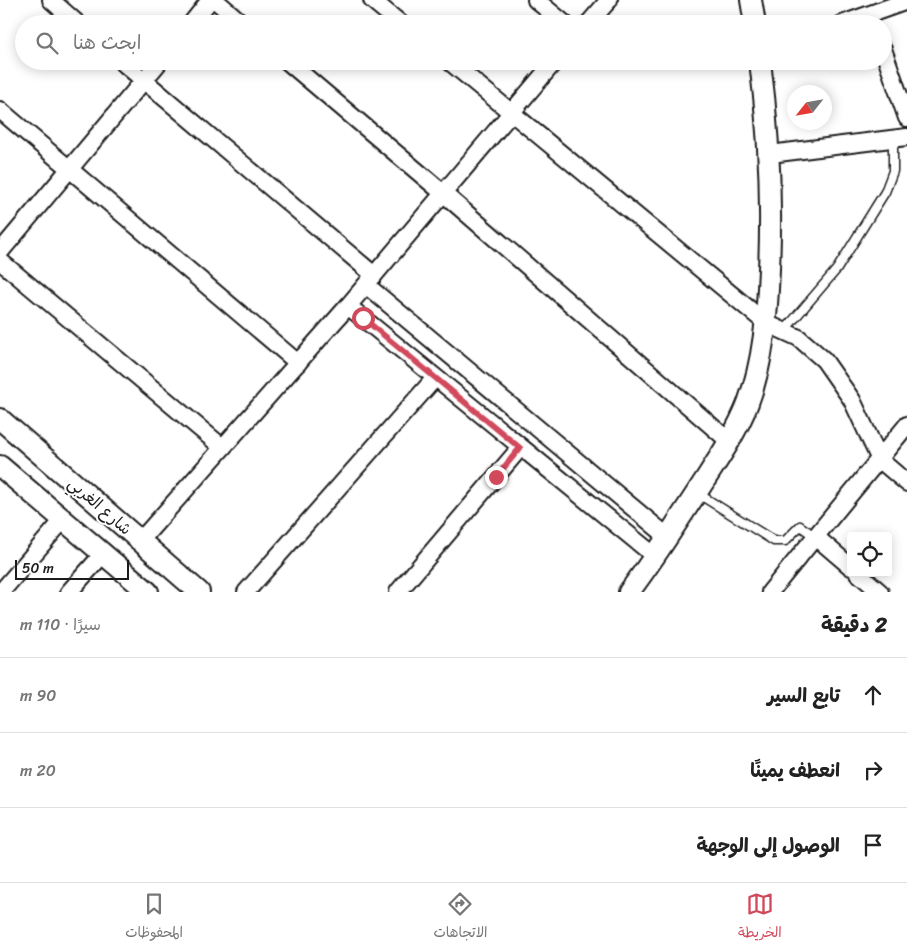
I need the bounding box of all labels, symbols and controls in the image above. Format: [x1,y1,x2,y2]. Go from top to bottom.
search box [15,15,892,70]
text: ابحث هنا [73,26,141,59]
icon: search [33,29,61,57]
north arrow [787,85,832,130]
route start [352,307,375,330]
route end [485,466,508,489]
street label: شارع الغربي [61,470,139,542]
map controls [847,532,892,577]
button: locate [847,532,892,577]
text: 50 m [22,556,54,581]
scale bar [15,557,129,580]
text: 2 دقيقة [821,606,887,644]
text: سيرًا · 110 m [20,610,101,639]
text: تابع السير [767,679,840,712]
text: 90 m [20,681,56,710]
icon: ahead [859,681,887,709]
text: انعطف يمينًا [750,754,840,787]
text: 20 m [20,756,56,785]
icon: right [859,756,887,784]
text: الوصول إلى الوجهة [697,829,840,862]
icon: arrive [859,831,887,859]
tab: المحفوظات [125,890,183,945]
tab: الاتجاهات [433,890,488,945]
tab: الخريطة [738,890,782,945]

